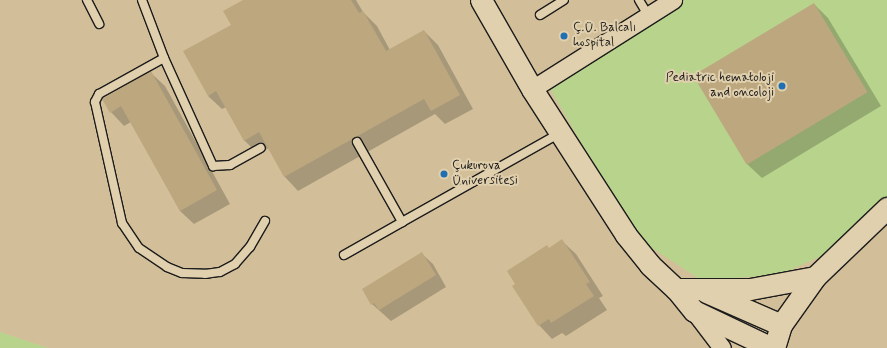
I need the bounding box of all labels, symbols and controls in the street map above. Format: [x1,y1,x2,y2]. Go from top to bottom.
place label: Ç.Ü. Balcalı hospital [573,21,636,52]
marker: Ç.Ü. Balcalı hospital [558,30,570,42]
place label: Pediatric hematoloji and oncoloji [662,71,774,102]
marker: Pediatric hematoloji and oncoloji [777,81,787,91]
place label: Çukurova Üniversitesi [452,159,518,190]
marker: Çukurova Üniversitesi [439,169,449,179]

